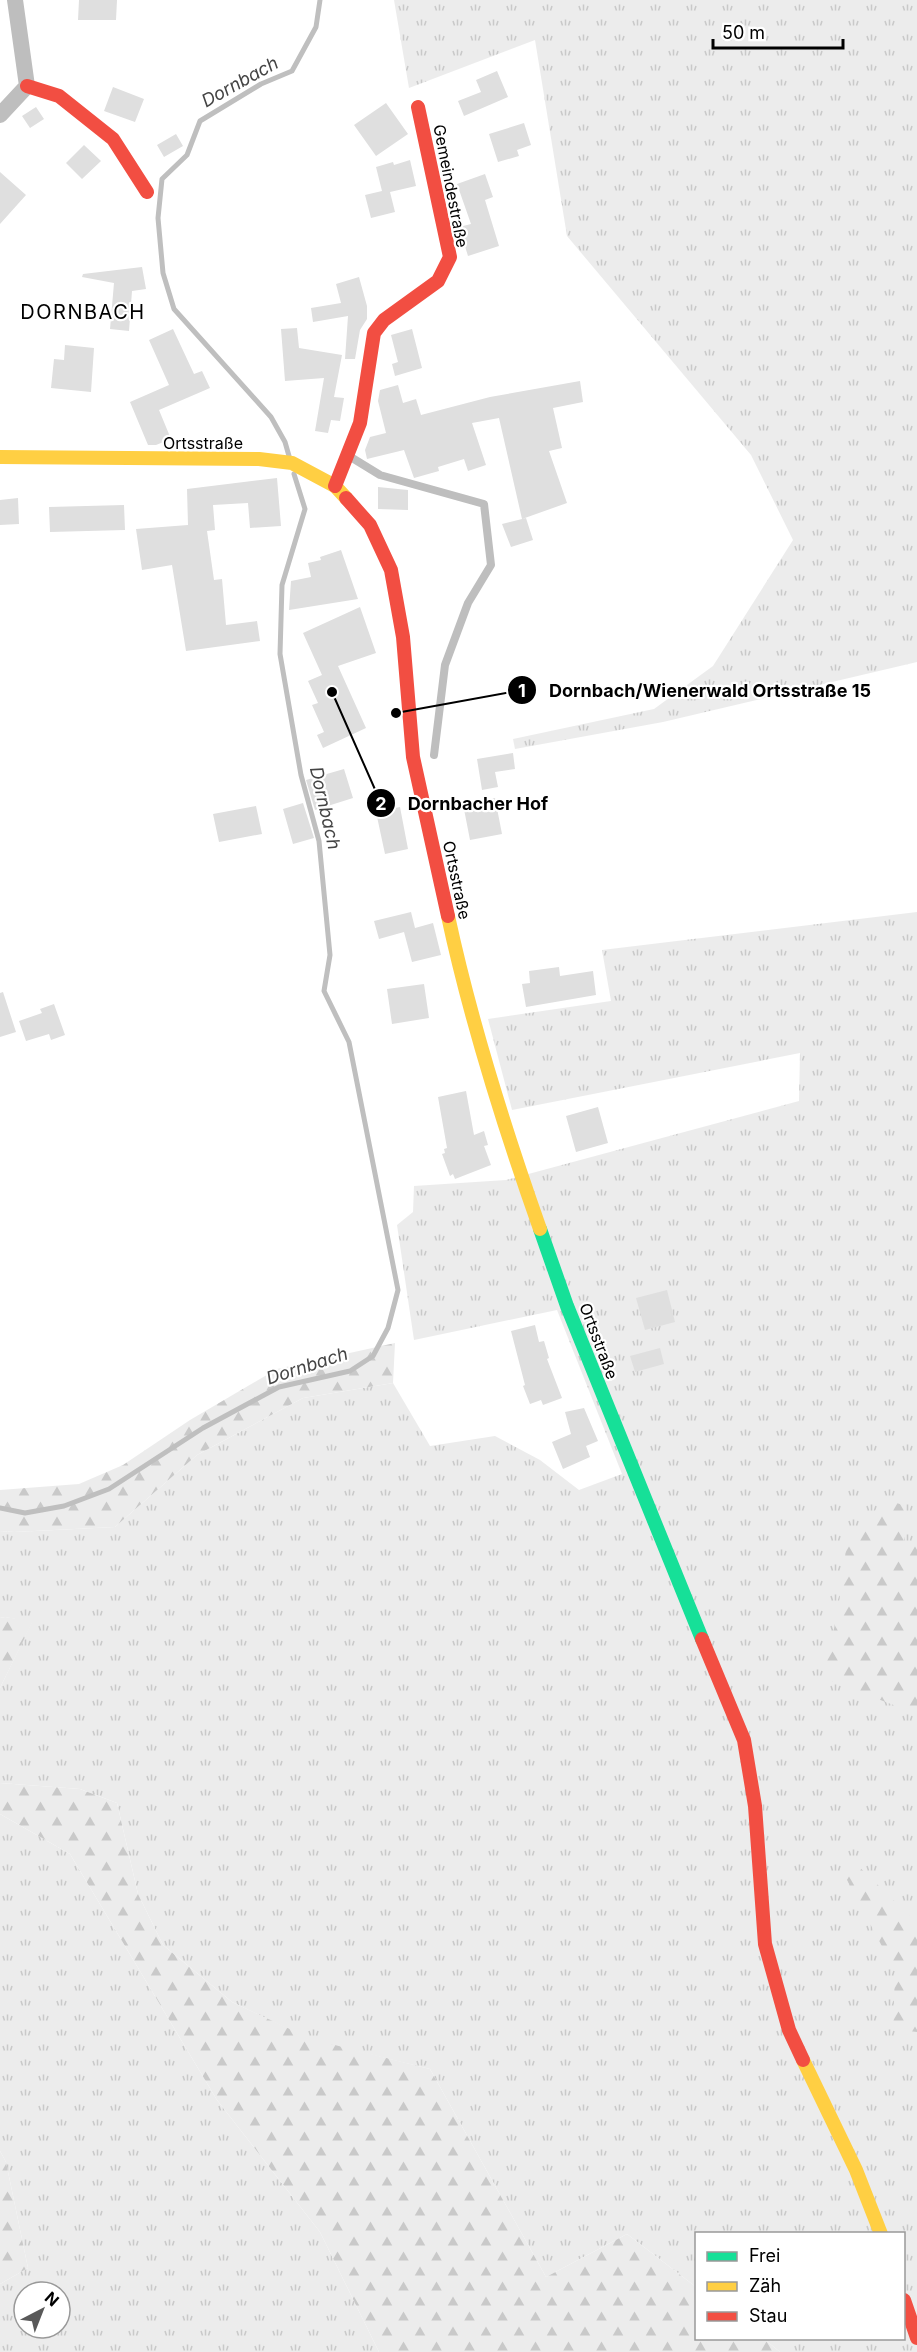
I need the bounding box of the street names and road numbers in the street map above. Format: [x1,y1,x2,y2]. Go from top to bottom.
street label: Gemeindestraße [429,123,473,249]
street label: Ortsstraße [163,433,243,453]
street label: Ortsstraße [439,839,475,921]
street label: Ortsstraße [575,1300,623,1382]

